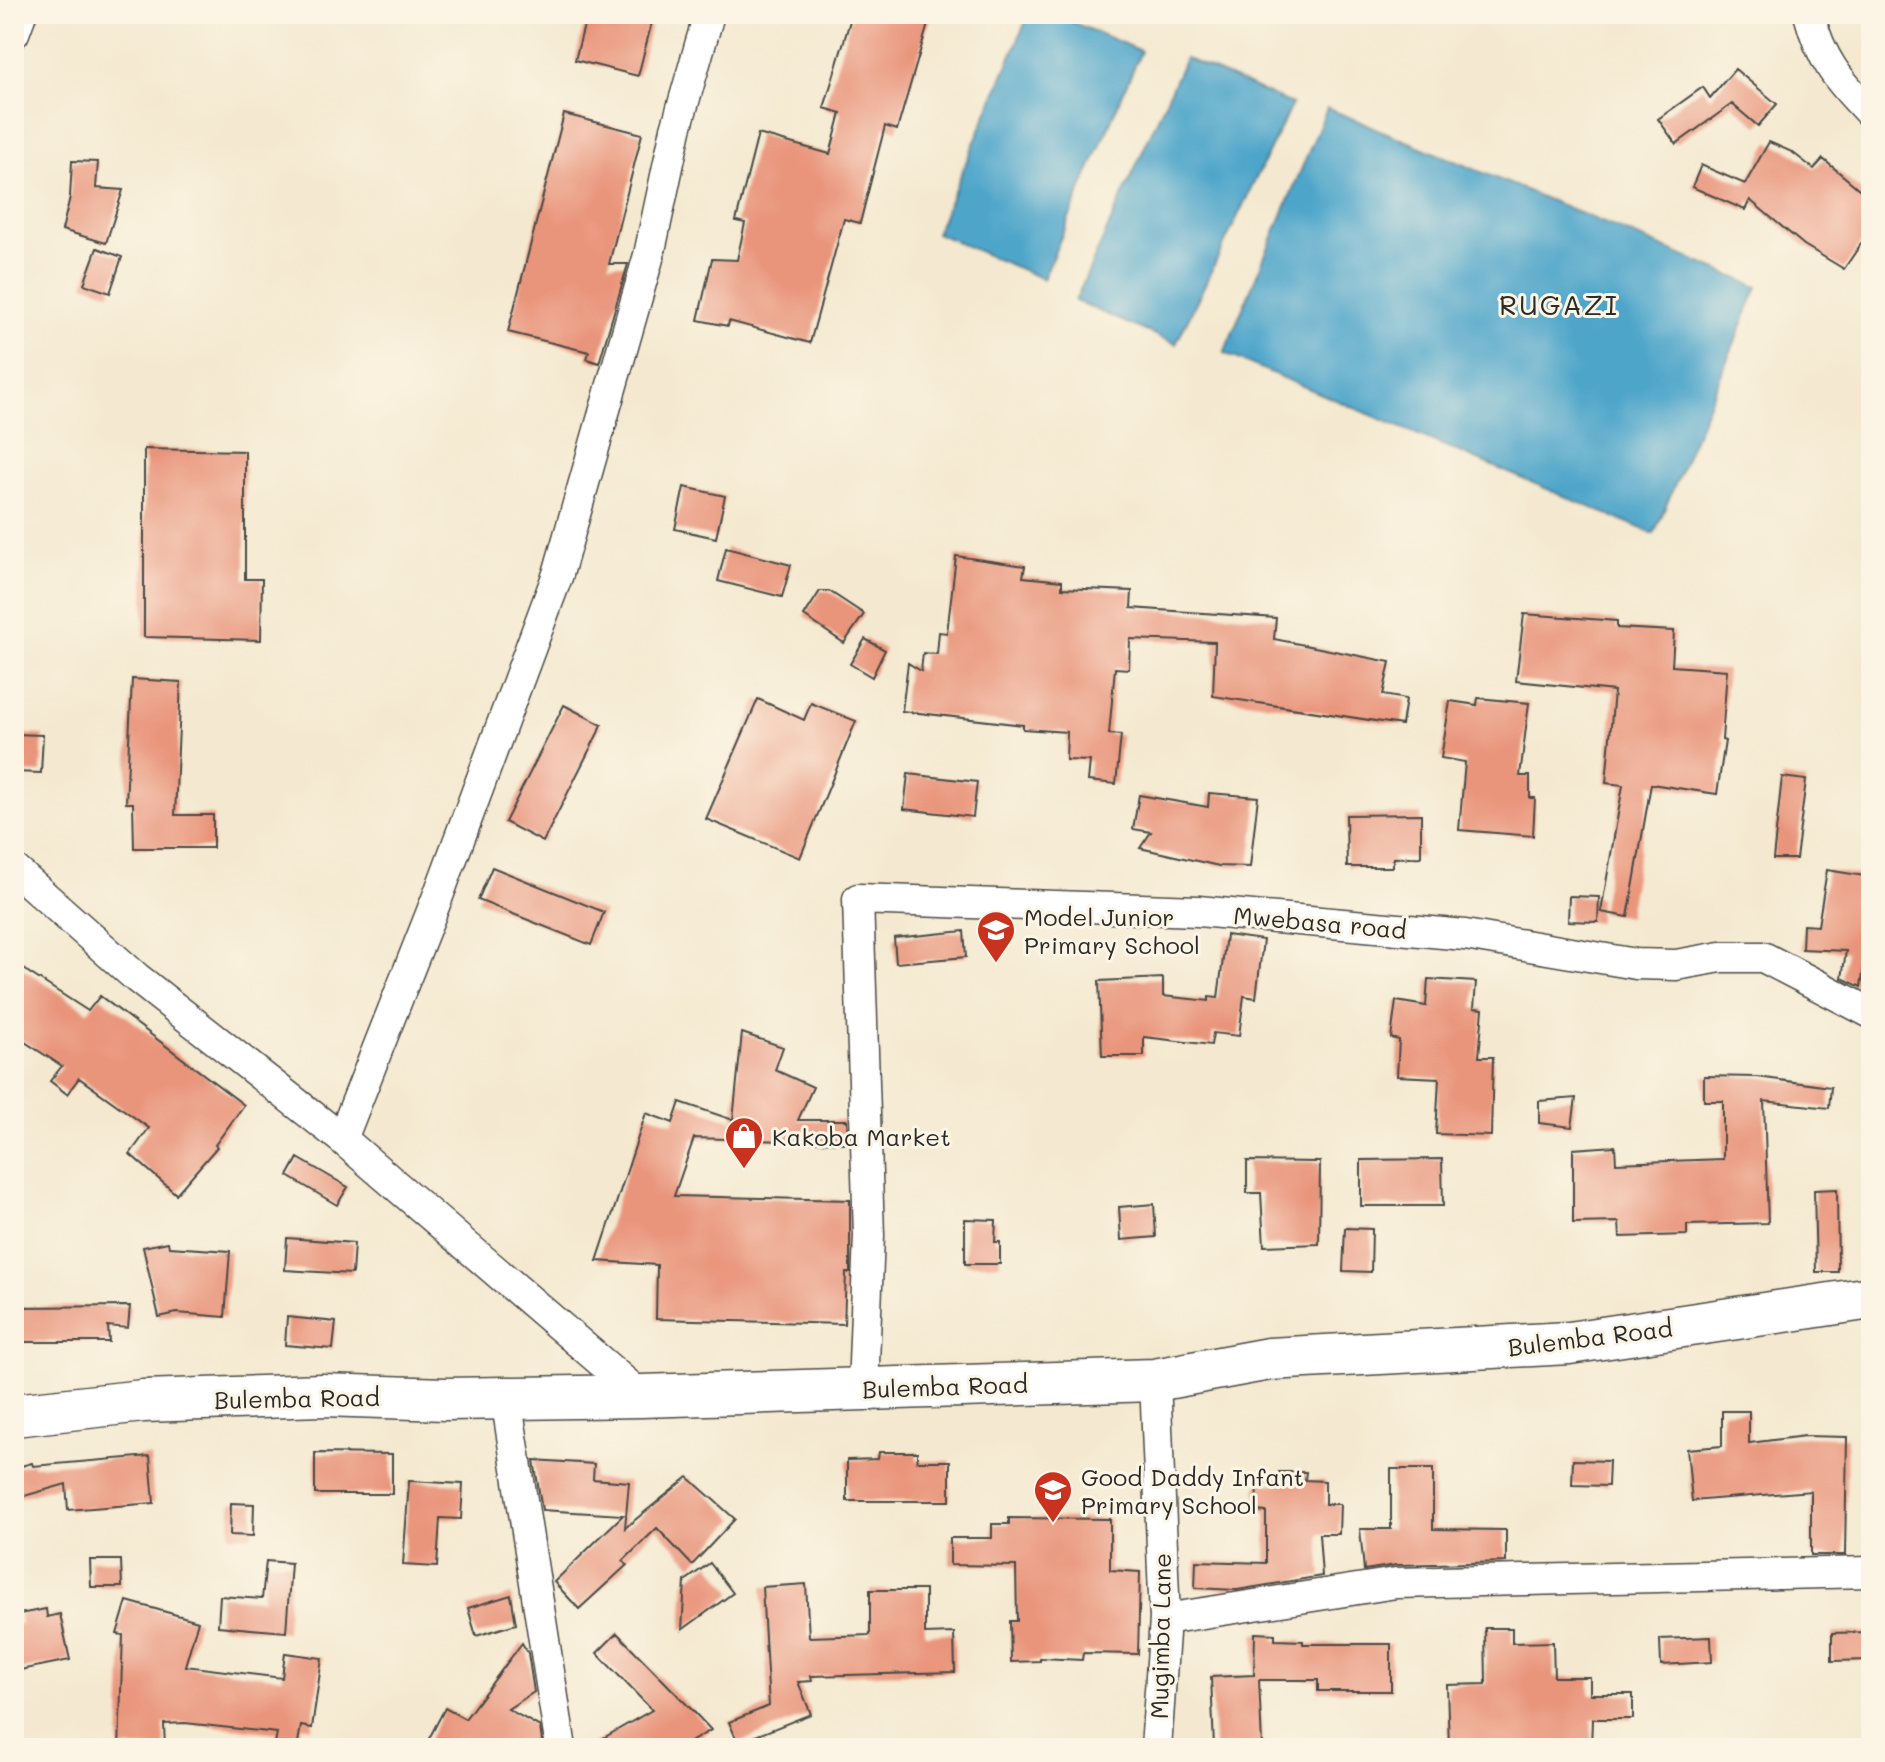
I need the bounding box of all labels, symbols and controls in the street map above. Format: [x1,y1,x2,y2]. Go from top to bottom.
district label: RUGAZI [1499,286,1619,322]
street label: Mwebasa road [1232,899,1408,945]
place label: Model Junior Primary School [1024,901,1200,960]
school or university icon: Model Junior Primary School [975,909,1017,964]
shop icon: Kakoba Market [723,1115,765,1170]
place label: Kakoba Market [772,1121,951,1152]
street label: Bulemba Road [1506,1312,1674,1362]
street label: Bulemba Road [862,1368,1028,1404]
street label: Bulemba Road [214,1381,380,1415]
place label: Good Daddy Infant Primary School [1081,1461,1304,1520]
school or university icon: Good Daddy Infant Primary School [1032,1469,1074,1524]
street label: Mugimba Lane [1143,1553,1177,1719]

